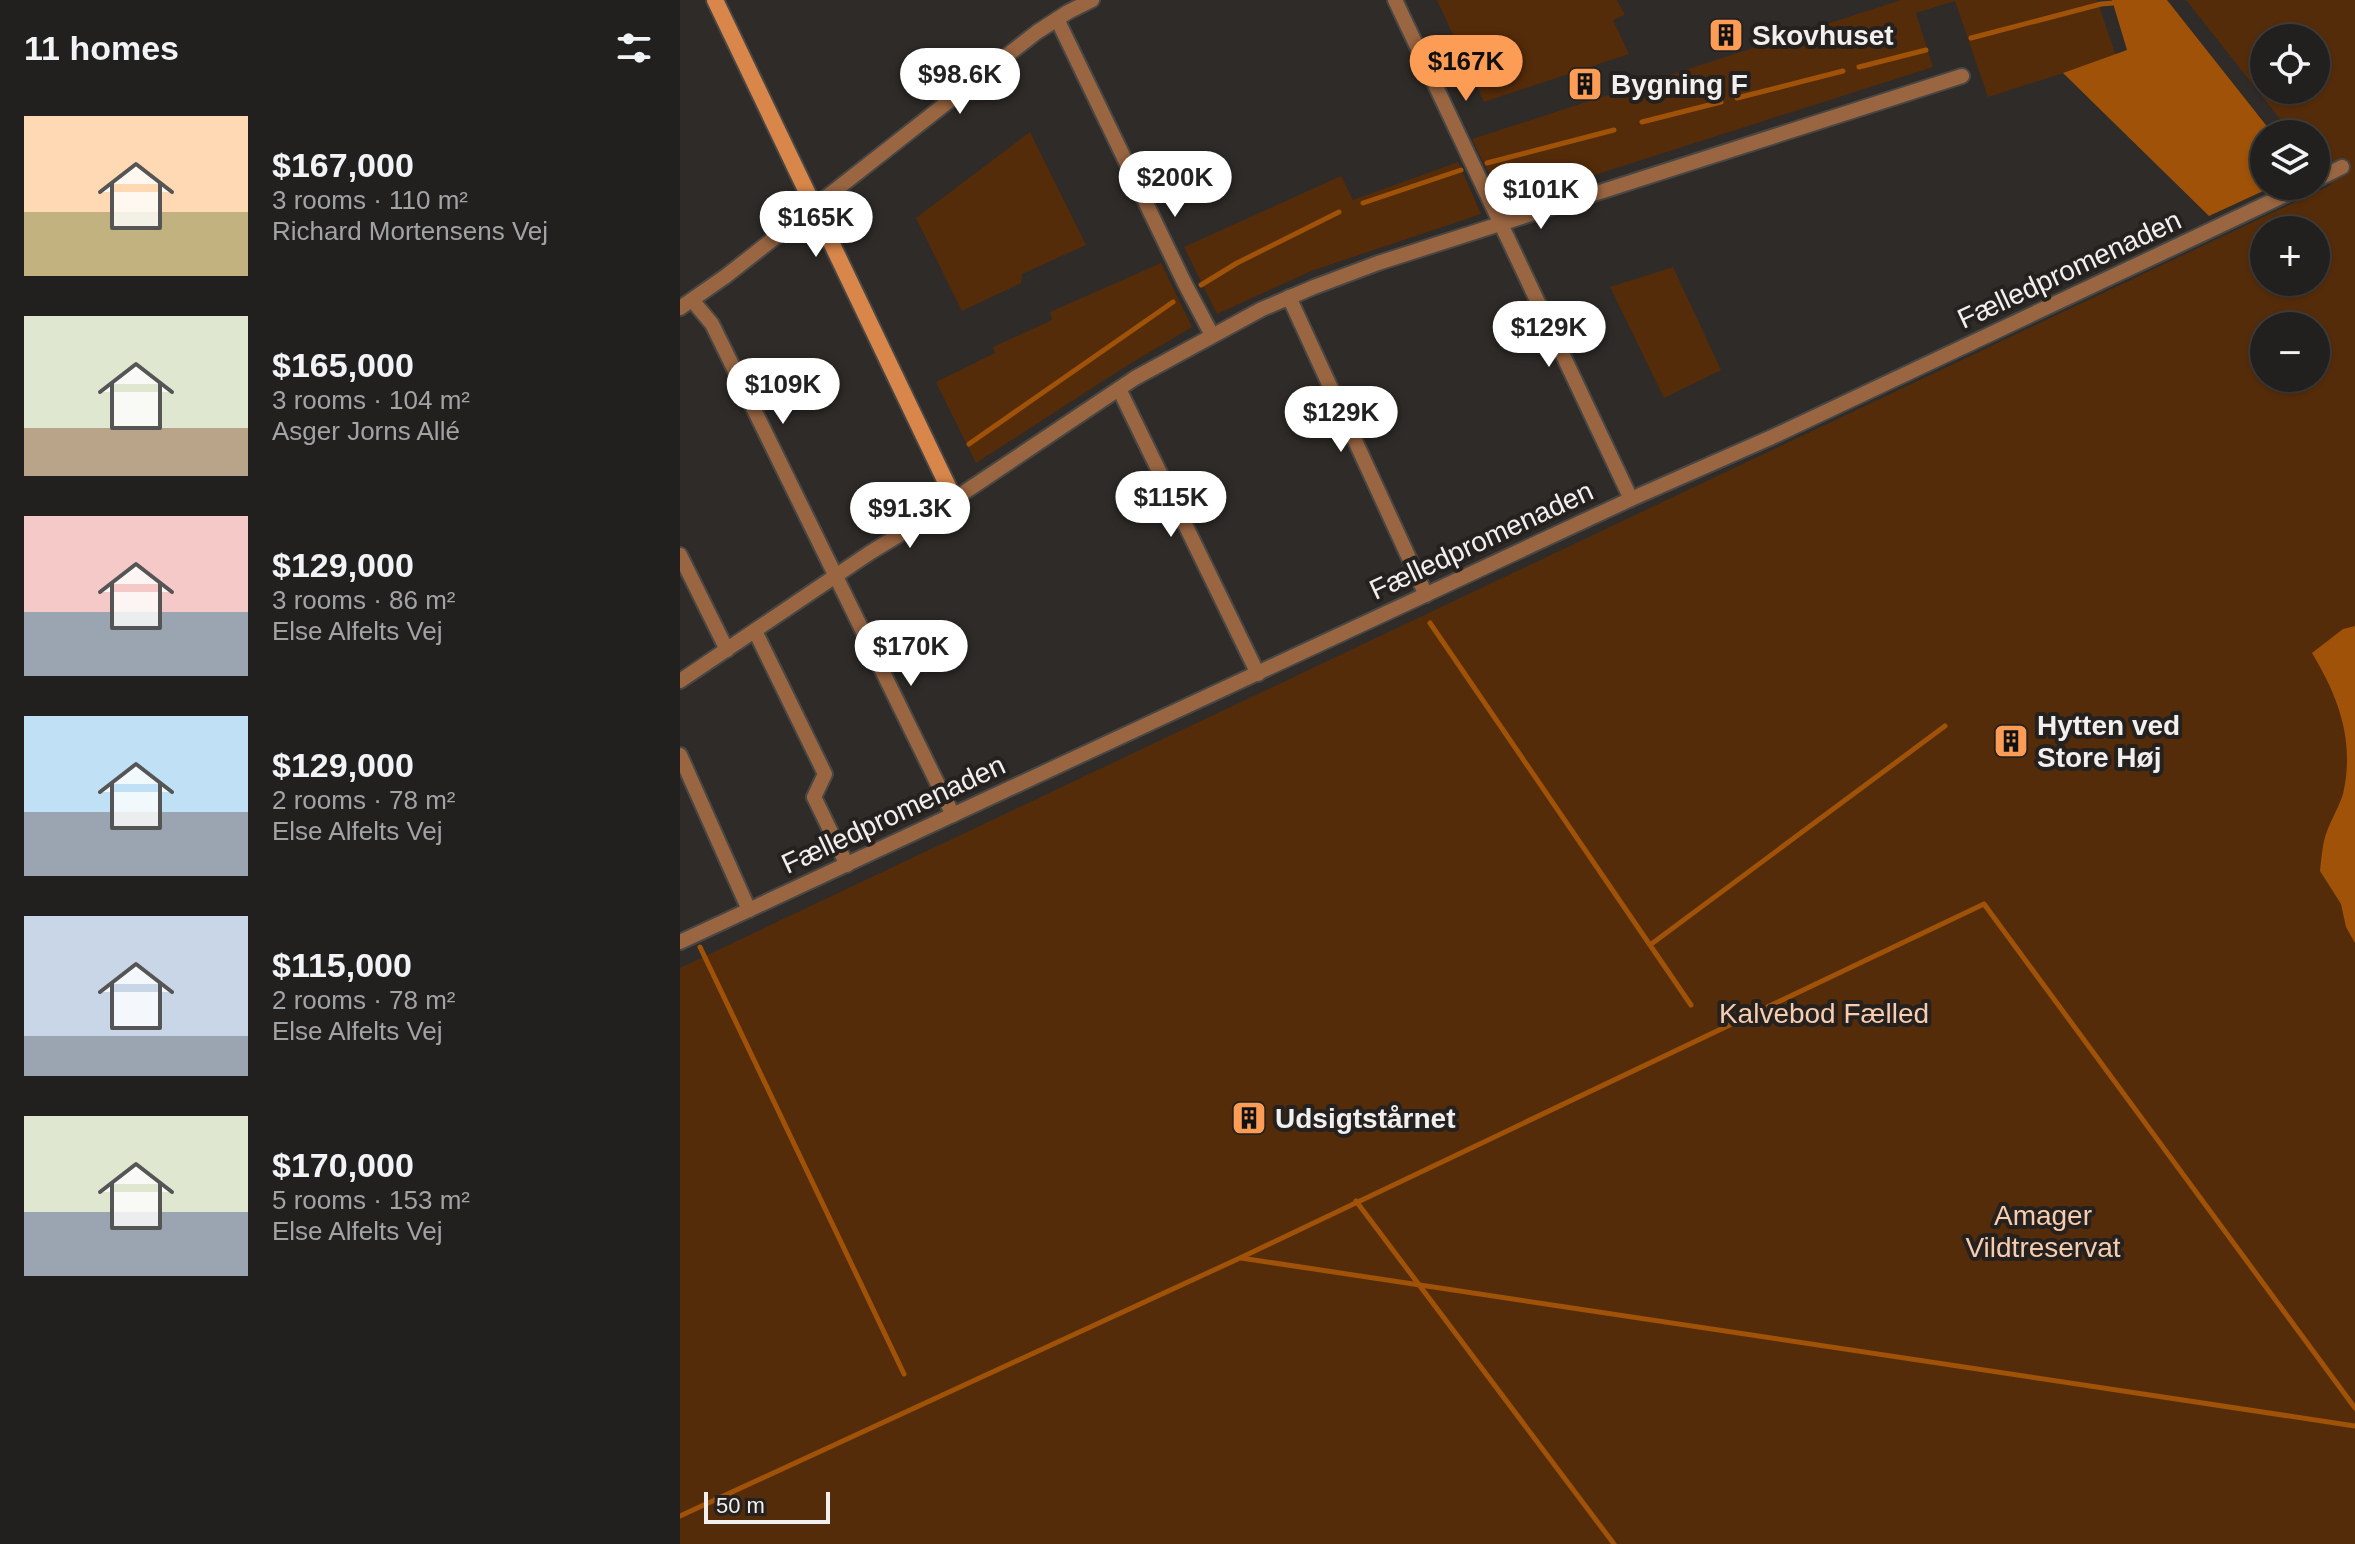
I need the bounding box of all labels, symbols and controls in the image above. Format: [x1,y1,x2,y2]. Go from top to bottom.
building icon: Skovhuset [1707,16,1745,54]
place label: Skovhuset [1752,20,1894,51]
map controls [2250,24,2330,392]
button: locate [2250,24,2330,104]
icon: filters [612,26,656,70]
text: 11 homes [24,29,179,67]
pin: $167K [1410,35,1522,103]
text: $167K [1428,46,1504,76]
pin: $98.6K [895,48,1025,116]
text: $98.6K [918,59,1002,89]
building icon: Bygning F [1566,65,1604,103]
place label: Bygning F [1611,69,1748,100]
button: layers [2250,120,2330,200]
text: $167,000 [272,146,414,184]
icon: home [88,148,184,244]
pin: $200K [1119,151,1231,219]
text: $200K [1137,162,1213,192]
pin: $101K [1485,163,1597,231]
text: $101K [1503,174,1579,204]
text: 3 rooms · 110 m² [272,185,468,215]
pin: $165K [760,191,872,259]
text: $165K [778,202,854,232]
street label: Fælledpromenaden [1953,204,2186,335]
text: Richard Mortensens Vej [272,216,548,246]
button: + [2250,216,2330,296]
pin: $129K [1493,301,1605,369]
text: $129K [1511,312,1587,342]
button: − [2250,312,2330,392]
text: $165,000 [272,346,414,384]
icon: home [88,348,184,444]
pin: $109K [727,358,839,426]
text: $109K [745,369,821,399]
text: 3 rooms · 104 m² [272,385,470,415]
pin: $129K [1285,386,1397,454]
text: $129K [1303,397,1379,427]
text: Asger Jorns Allé [272,416,460,446]
pin: $115K [1115,471,1227,539]
street label: Fælledpromenaden [1365,475,1598,606]
pin: $91.3K [845,482,975,550]
text: $115K [1133,482,1209,512]
text: $91.3K [868,493,952,523]
text: $129,000 [272,546,414,584]
icon: home [88,548,184,644]
text: 3 rooms · 86 m² [272,585,456,615]
text: Else Alfelts Vej [272,616,443,646]
pin: $170K [855,620,967,688]
text: $170K [873,631,949,661]
place label: Hytten ved Store Høj [2037,710,2180,773]
building icon: Hytten ved Store Høj [1992,722,2030,760]
text: $129,000 [272,746,414,784]
icon: home [88,748,184,844]
street label: Fælledpromenaden [777,749,1010,880]
text: 2 rooms · 78 m² [272,785,456,815]
text: Else Alfelts Vej [272,816,443,846]
text: $115,000 [272,946,412,984]
icon: home [88,948,184,1044]
text: 2 rooms · 78 m² [272,985,456,1015]
park label: Kalvebod Fælled [1719,998,1929,1029]
text: Else Alfelts Vej [272,1016,443,1046]
building icon: Udsigtstårnet [1230,1099,1268,1137]
place label: Udsigtstårnet [1275,1103,1455,1134]
text: $170,000 [272,1146,414,1184]
icon: home [88,1148,184,1244]
text: 5 rooms · 153 m² [272,1185,470,1215]
park label: Amager Vildtreservat [1965,1200,2121,1263]
text: Else Alfelts Vej [272,1216,443,1246]
scale bar [704,1488,830,1524]
text: 50 m [716,1493,765,1518]

